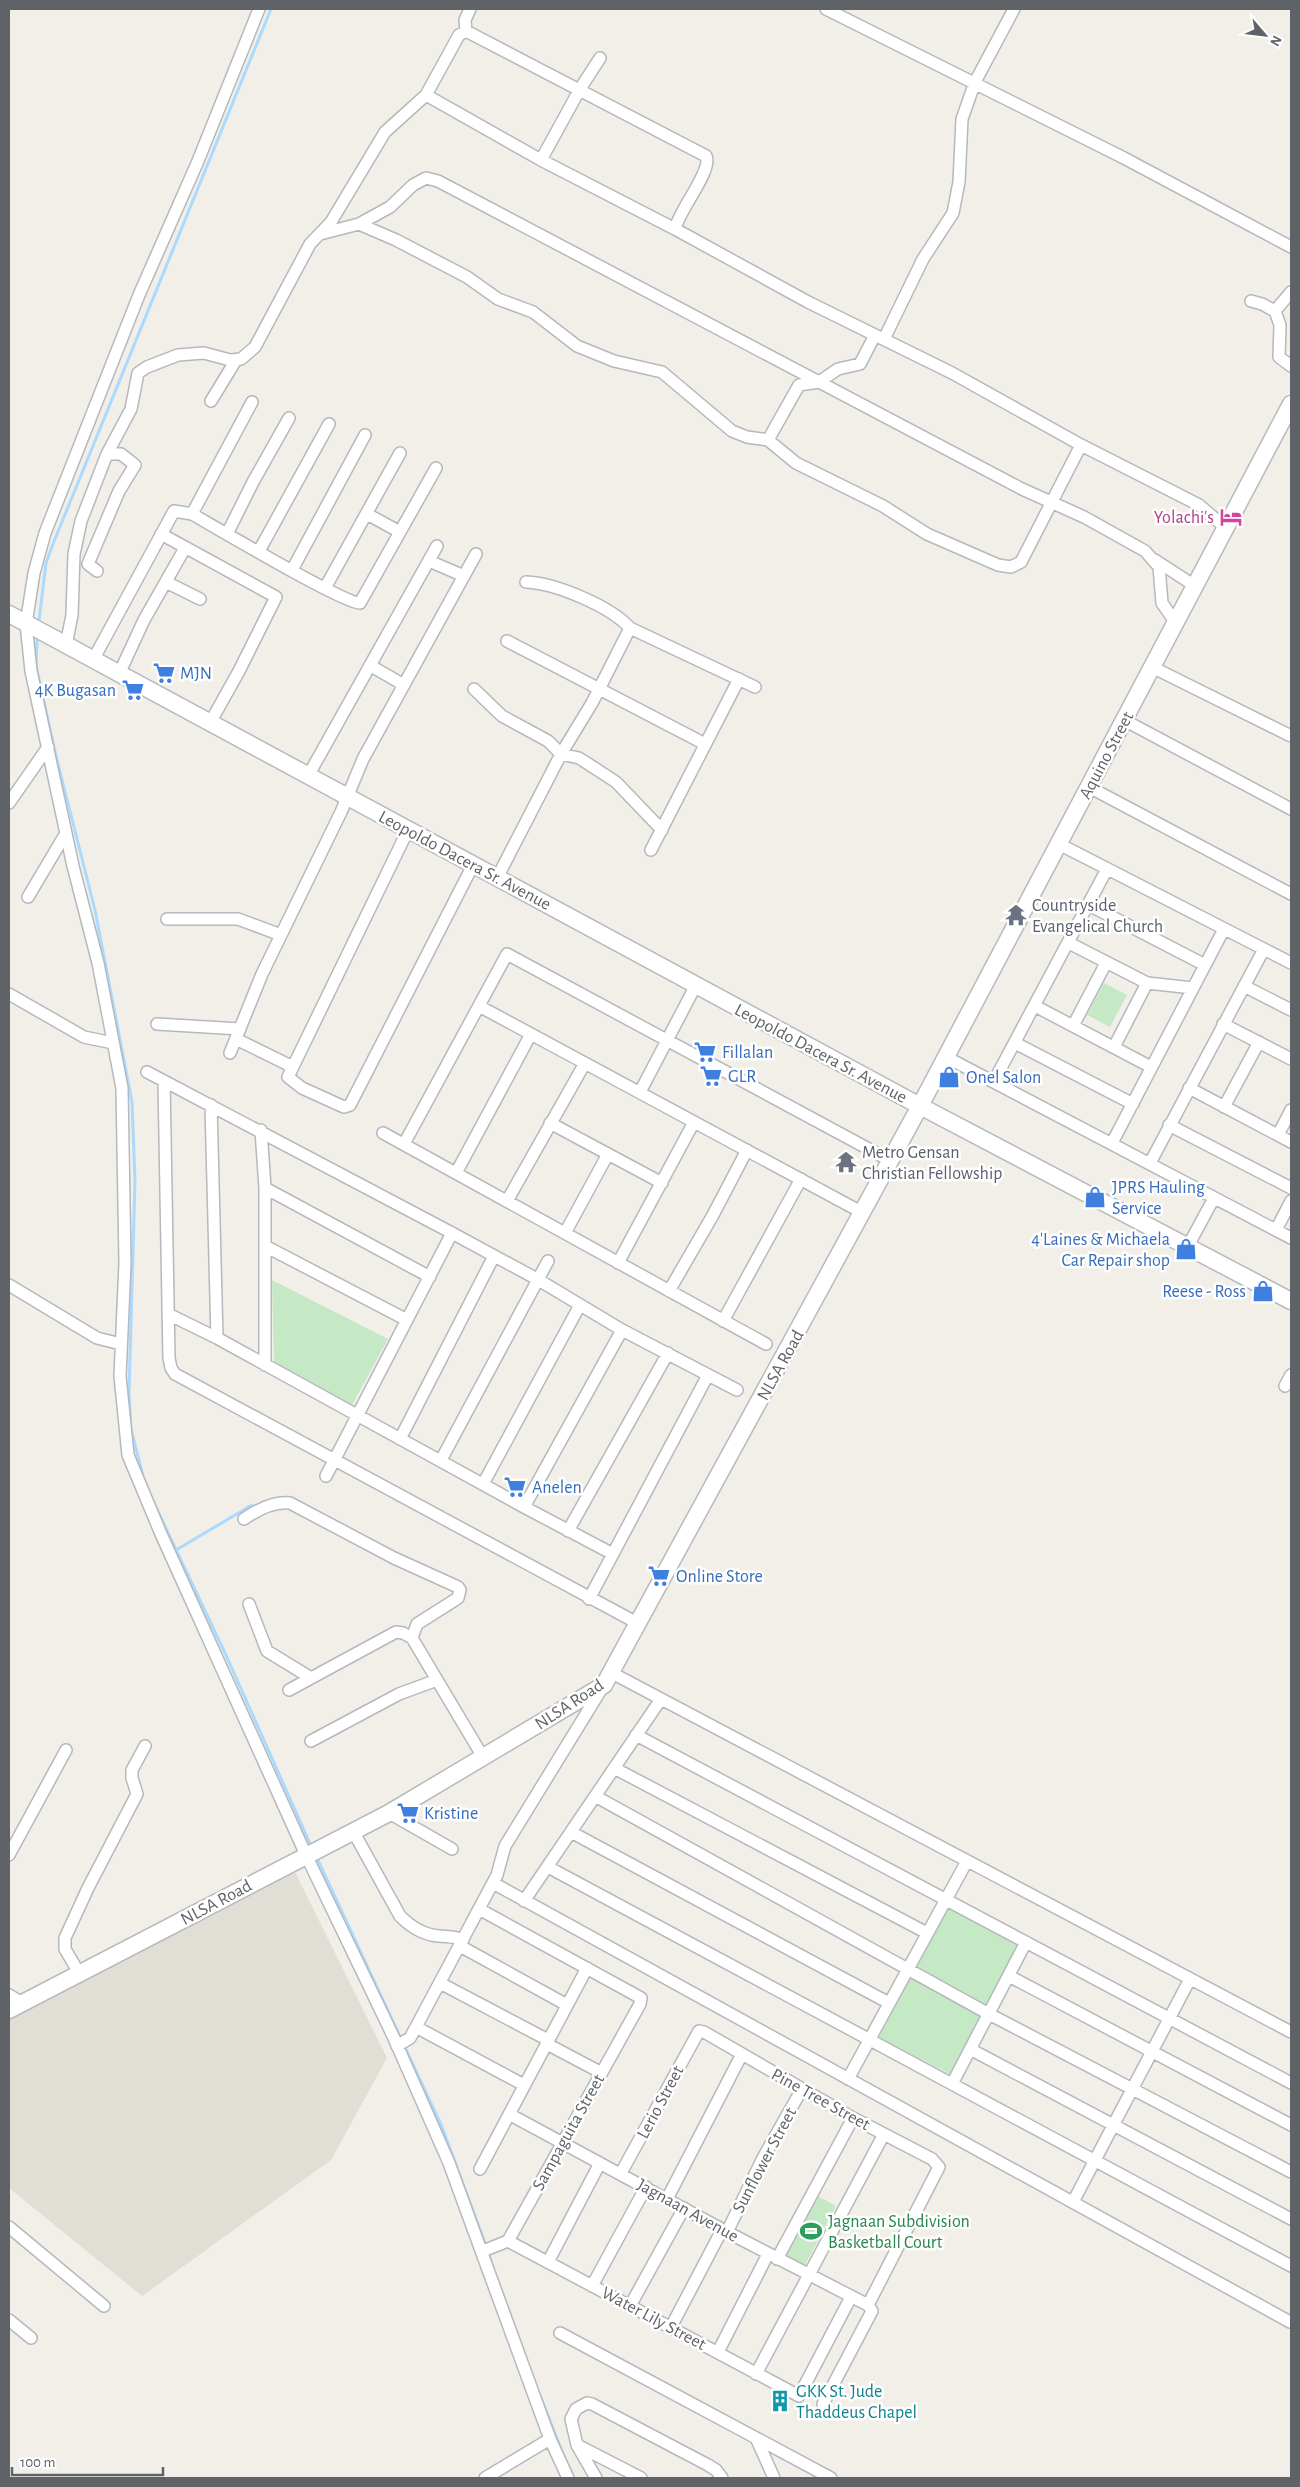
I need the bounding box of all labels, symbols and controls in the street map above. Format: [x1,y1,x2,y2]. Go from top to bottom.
north arrow [1240,10,1290,60]
text: N [1267,33,1284,48]
hotel icon: Yolachi's [1218,504,1244,530]
place label: Yolachi's [1154,509,1214,527]
supermarket icon: MJN [151,660,177,686]
place label: MJN [180,665,212,683]
supermarket icon: 4K Bugasan [120,677,146,703]
place label: 4K Bugasan [35,682,116,700]
street label: Aquino Street [1076,709,1138,802]
street label: Leopoldo Dacera Sr. Avenue [375,808,554,914]
place label: Countryside Evangelical Church [1032,897,1163,936]
temple icon: Countryside Evangelical Church [1003,902,1029,928]
street label: Leopoldo Dacera Sr. Avenue [731,1001,910,1107]
supermarket icon: Fillalan [692,1039,718,1065]
place label: Fillalan [722,1044,773,1062]
supermarket icon: GLR [698,1063,724,1089]
shop icon: Onel Salon [936,1064,962,1090]
place label: GLR [728,1068,756,1086]
place label: Onel Salon [966,1069,1041,1087]
place label: Metro Gensan Christian Fellowship [862,1144,1002,1183]
temple icon: Metro Gensan Christian Fellowship [833,1149,859,1175]
place label: JPRS Hauling Service [1112,1179,1205,1218]
shop icon: JPRS Hauling Service [1082,1184,1108,1210]
place label: 4'Laines & Michaela Car Repair shop [1031,1231,1170,1270]
shop icon: 4'Laines & Michaela Car Repair shop [1173,1236,1199,1262]
shop icon: Reese - Ross [1250,1278,1276,1304]
place label: Reese - Ross [1162,1283,1246,1301]
street label: NLSA Road [754,1327,808,1404]
supermarket icon: Anelen [502,1474,528,1500]
place label: Anelen [532,1479,582,1497]
supermarket icon: Online Store [646,1563,672,1589]
place label: Online Store [676,1568,763,1586]
street label: NLSA Road [532,1676,607,1733]
supermarket icon: Kristine [395,1800,421,1826]
place label: Kristine [424,1805,478,1823]
street label: NLSA Road [178,1877,255,1929]
street label: Lerio Street [634,2063,688,2142]
street label: Pine Tree Street [768,2065,873,2134]
street label: Sampaguita Street [530,2071,608,2194]
street label: Sunflower Street [730,2104,800,2216]
street label: Jagnaan Avenue [634,2176,741,2246]
place label: Jagnaan Subdivision Basketball Court [828,2213,970,2252]
sports icon: Jagnaan Subdivision Basketball Court [798,2218,824,2244]
street label: Water Lily Street [598,2284,709,2354]
place label: GKK St. Jude Thaddeus Chapel [796,2383,917,2422]
building icon: GKK St. Jude Thaddeus Chapel [767,2388,793,2414]
scale bar [12,2444,164,2476]
text: 100 m [20,2455,55,2470]

